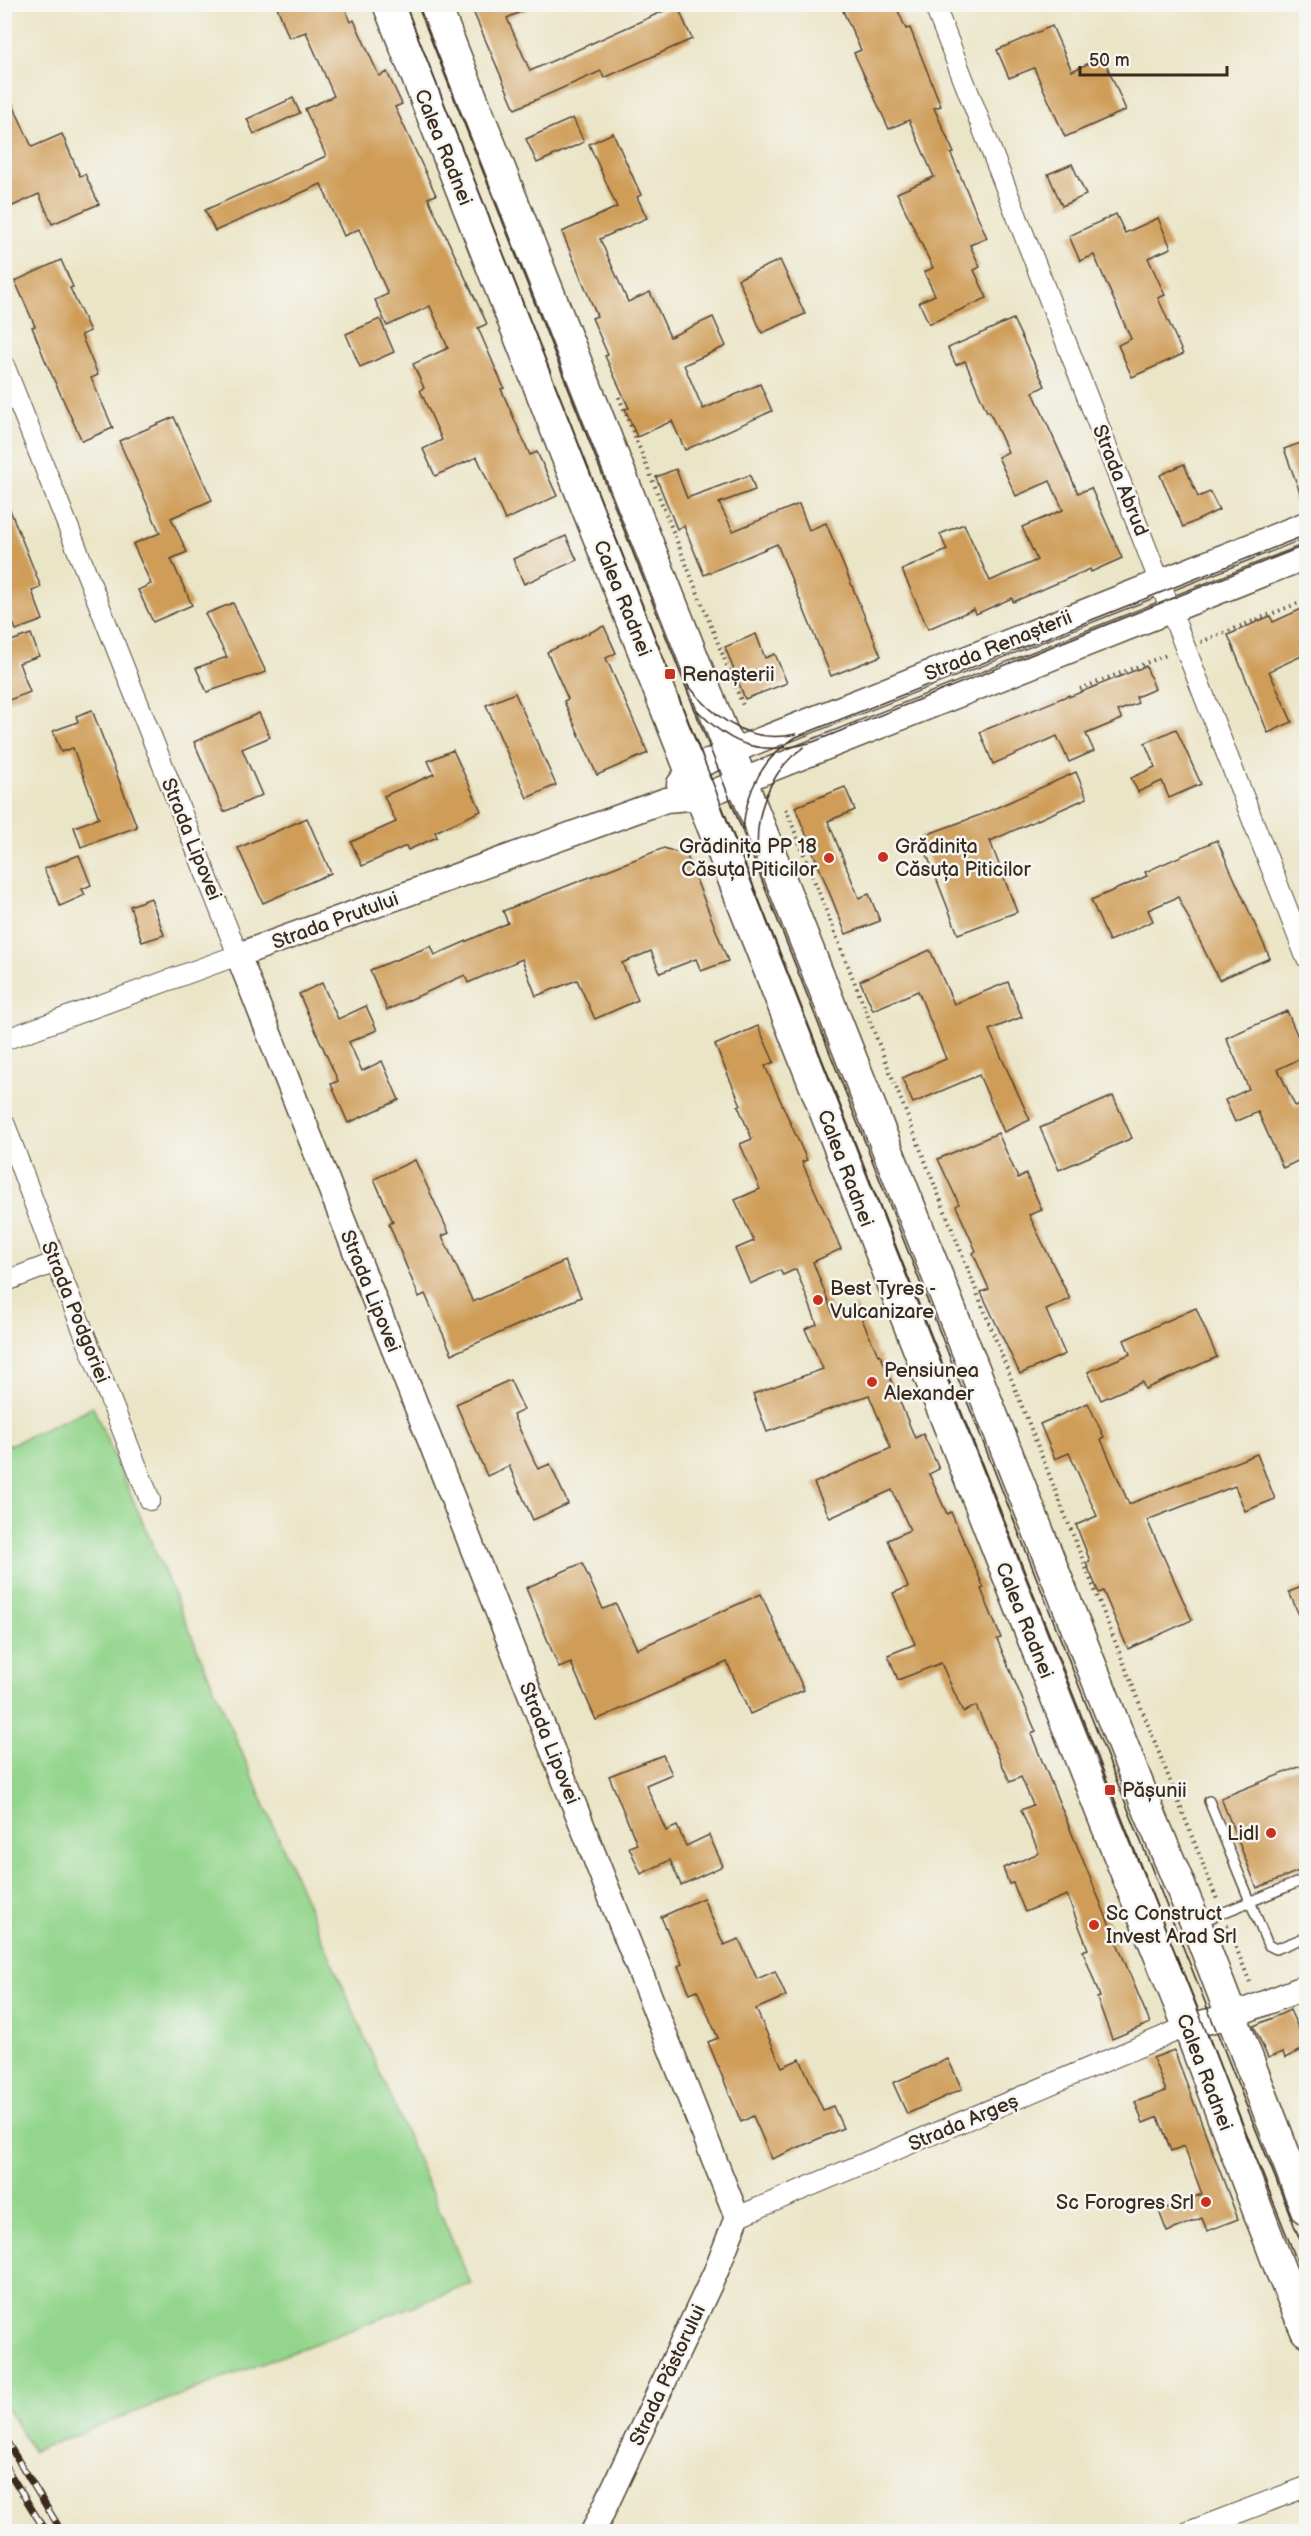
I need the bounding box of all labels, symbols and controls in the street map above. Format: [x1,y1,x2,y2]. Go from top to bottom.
scale bar [1080,39,1227,77]
text: 50 m [1089,50,1130,71]
street label: Calea Radnei [409,86,477,209]
street label: Strada Abrud [1087,421,1153,540]
street label: Calea Radnei [588,537,656,660]
street label: Strada Renașterii [921,605,1076,686]
place label: Renașterii [682,663,775,687]
marker: Renașterii [663,667,677,681]
street label: Strada Lipovei [156,775,226,904]
place label: Grădinița PP 18 Căsuța Piticilor [679,835,818,882]
place label: Grădinița Căsuța Piticilor [895,835,1032,882]
marker: Grădinița Căsuța Piticilor [876,850,890,864]
marker: Grădinița PP 18 Căsuța Piticilor [822,851,836,865]
street label: Strada Prutului [269,887,402,955]
street label: Calea Radnei [812,1107,878,1230]
street label: Strada Lipovei [335,1227,405,1356]
street label: Strada Podgoriei [36,1238,114,1387]
place label: Best Tyres - Vulcanizare [830,1277,936,1324]
marker: Best Tyres - Vulcanizare [811,1293,825,1307]
place label: Pensiunea Alexander [884,1359,979,1406]
marker: Pensiunea Alexander [865,1375,879,1389]
street label: Calea Radnei [990,1559,1058,1682]
street label: Strada Lipovei [514,1679,584,1808]
place label: Pășunii [1122,1779,1187,1803]
marker: Pășunii [1103,1783,1117,1797]
place label: Lidl [1227,1822,1259,1846]
marker: Lidl [1264,1826,1278,1840]
place label: Sc Construct Invest Arad Srl [1106,1902,1237,1949]
marker: Sc Construct Invest Arad Srl [1087,1918,1101,1932]
street label: Calea Radnei [1171,2011,1237,2134]
street label: Strada Argeș [905,2089,1022,2157]
place label: Sc Forogres Srl [1056,2191,1194,2215]
marker: Sc Forogres Srl [1199,2195,1213,2209]
street label: Strada Păstorului [625,2301,711,2450]

